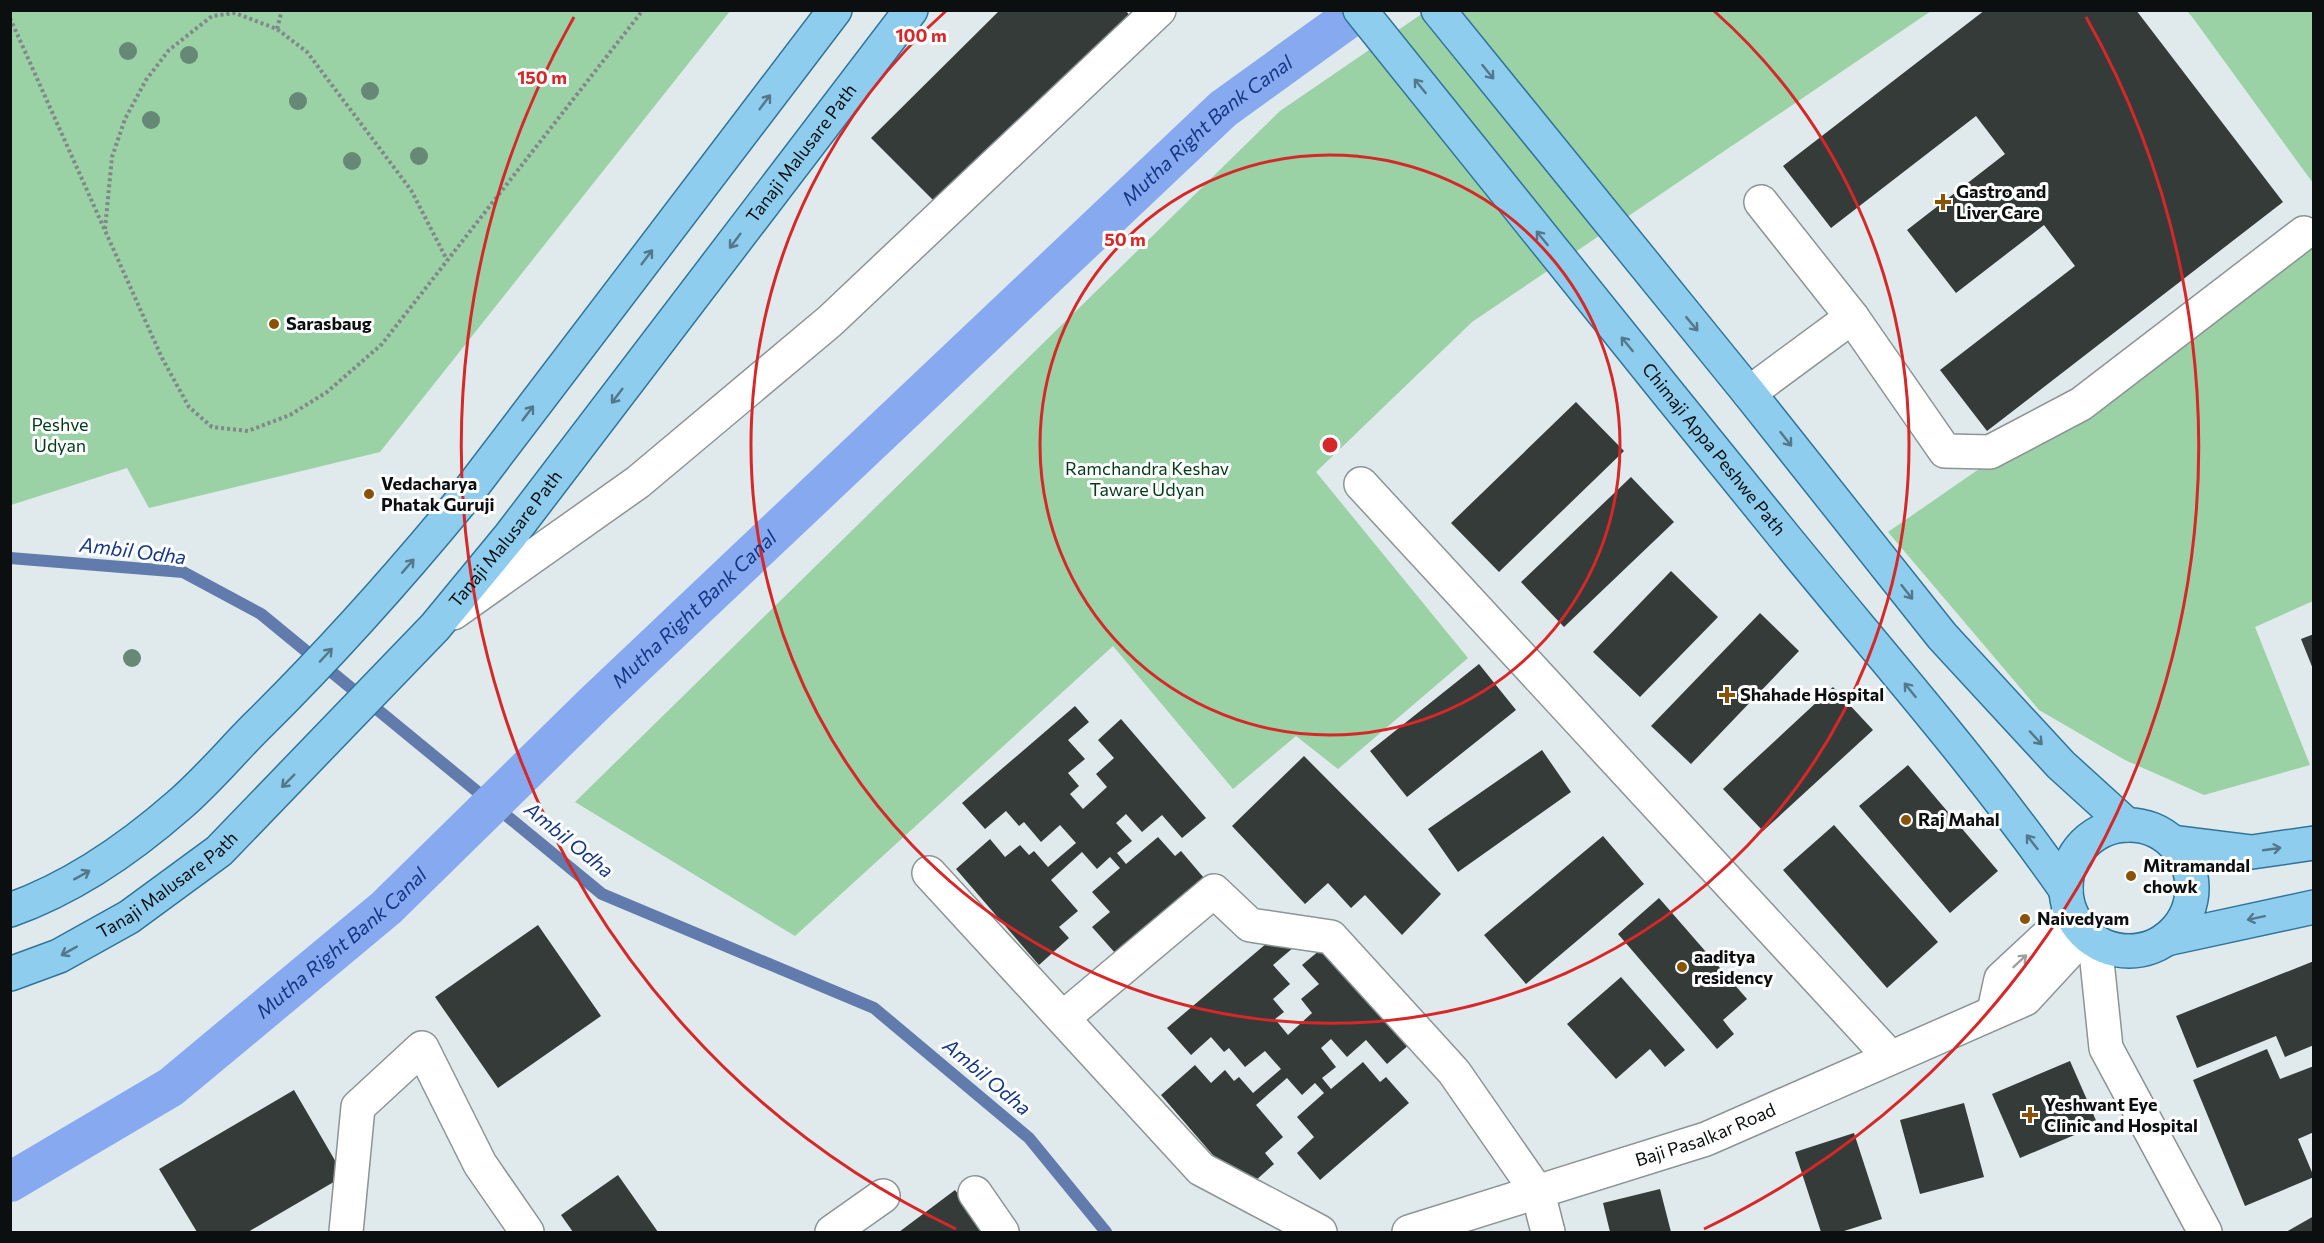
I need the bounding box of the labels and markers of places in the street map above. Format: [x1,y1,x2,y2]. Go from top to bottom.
place label: Gastro and Liver Care [1956,180,2046,223]
marker: Gastro and Liver Care [1934,193,1952,211]
place label: Sarasbaug [286,312,372,334]
marker: Sarasbaug [267,317,281,331]
centre of rings [1320,435,1340,455]
place label: Vedacharya Phatak Guruji [381,472,495,515]
marker: Vedacharya Phatak Guruji [362,487,376,501]
place label: Shahade Hospital [1740,683,1884,705]
marker: Shahade Hospital [1718,686,1736,704]
place label: Raj Mahal [1918,808,2000,830]
marker: Raj Mahal [1899,813,1913,827]
place label: Mitramandal chowk [2143,854,2250,897]
marker: Mitramandal chowk [2124,869,2138,883]
place label: Naivedyam [2037,907,2129,929]
marker: Naivedyam [2018,912,2032,926]
place label: aaditya residency [1694,945,1773,988]
marker: aaditya residency [1675,960,1689,974]
place label: Yeshwant Eye Clinic and Hospital [2044,1093,2198,1136]
marker: Yeshwant Eye Clinic and Hospital [2021,1106,2039,1124]

